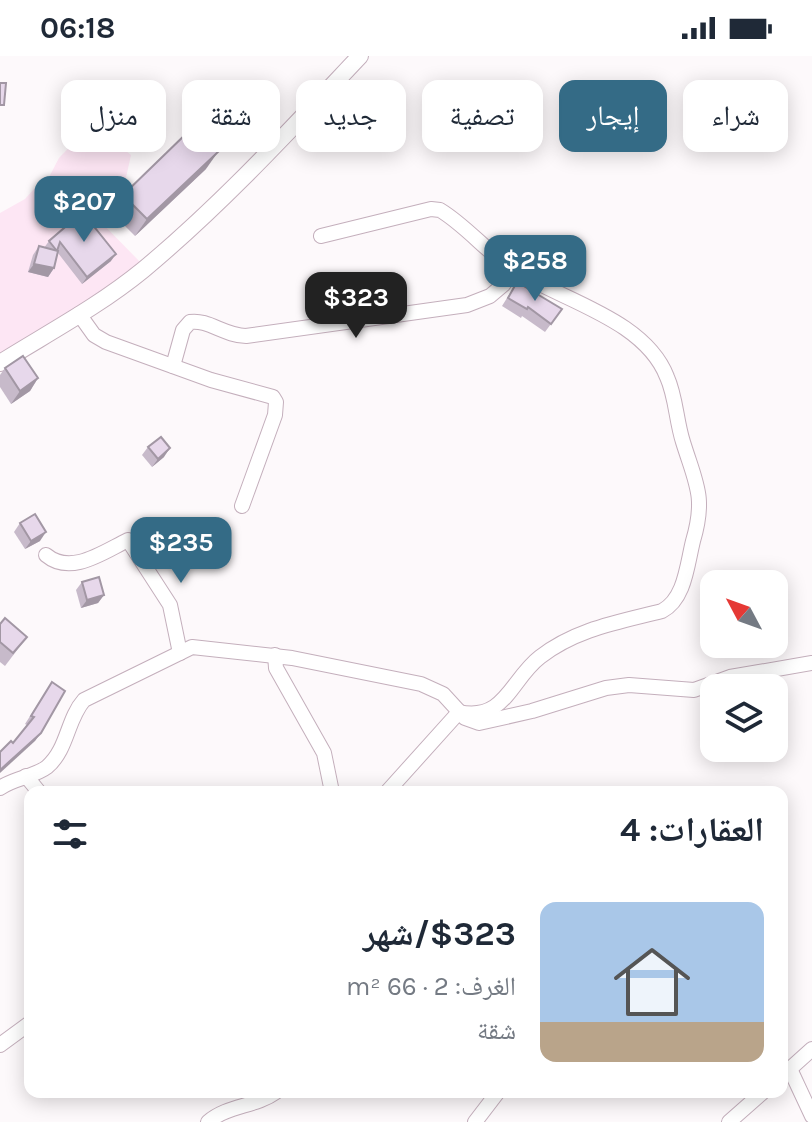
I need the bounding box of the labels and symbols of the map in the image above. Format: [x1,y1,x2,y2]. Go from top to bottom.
pin: $207 [37,176,131,244]
pin: $258 [488,235,582,303]
pin: $323 [309,272,403,340]
pin: $235 [134,517,228,585]
north arrow [700,570,788,658]

